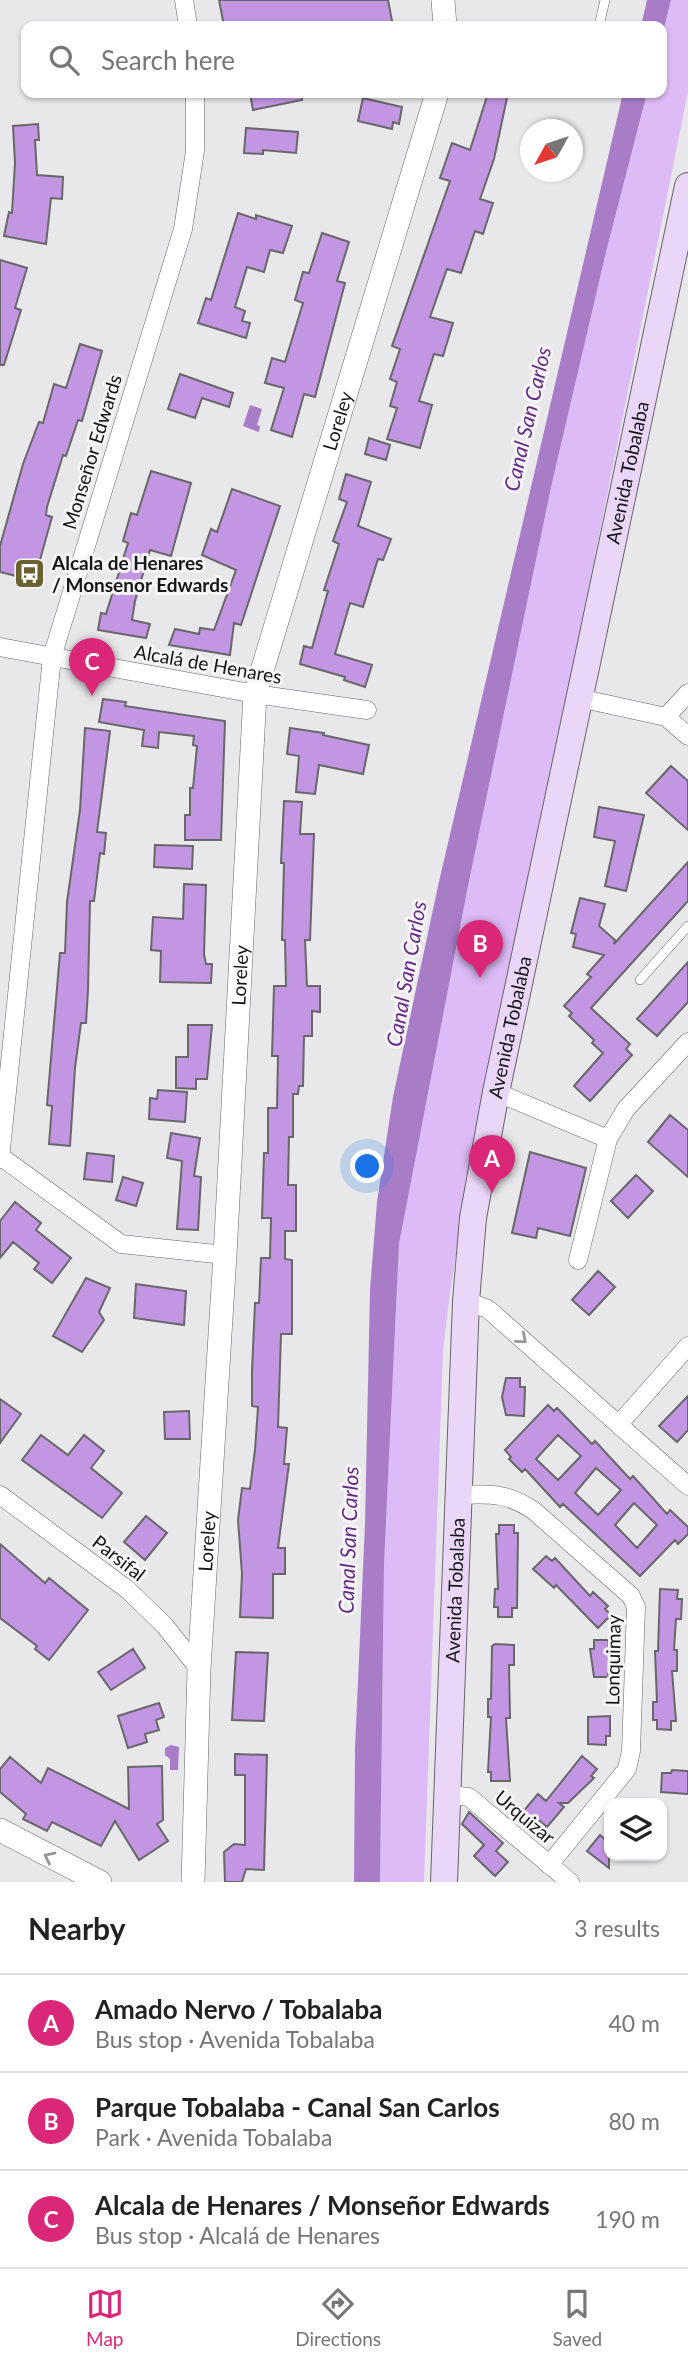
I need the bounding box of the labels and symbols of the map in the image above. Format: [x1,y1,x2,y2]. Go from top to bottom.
north arrow [520,119,583,182]
water label: Canal San Carlos [498,344,555,493]
street label: Monseñor Edwards [57,372,126,532]
street label: Loreley [317,388,357,453]
street label: Avenida Tobalaba [600,399,653,546]
place label: Alcala de Henares / Monsenor Edwards [51,551,228,596]
bus stop icon: Alcala de Henares / Monsenor Edwards [12,557,46,591]
pin: C [69,638,115,696]
street label: Alcalá de Henares [133,639,284,688]
water label: Canal San Carlos [380,899,431,1049]
pin: B [457,920,503,978]
street label: Loreley [226,944,253,1006]
street label: Avenida Tobalaba [483,954,536,1100]
pin: A [469,1135,515,1193]
your location [350,1149,384,1183]
one-way arrow [514,1330,527,1343]
water label: Canal San Carlos [332,1466,363,1614]
street label: Loreley [193,1510,220,1572]
street label: Avenida Tobalaba [440,1517,469,1663]
street label: Parsifal [88,1530,150,1585]
street label: Lonquimay [600,1614,625,1706]
street label: Urquizar [491,1785,560,1848]
one-way arrow [44,1852,56,1866]

